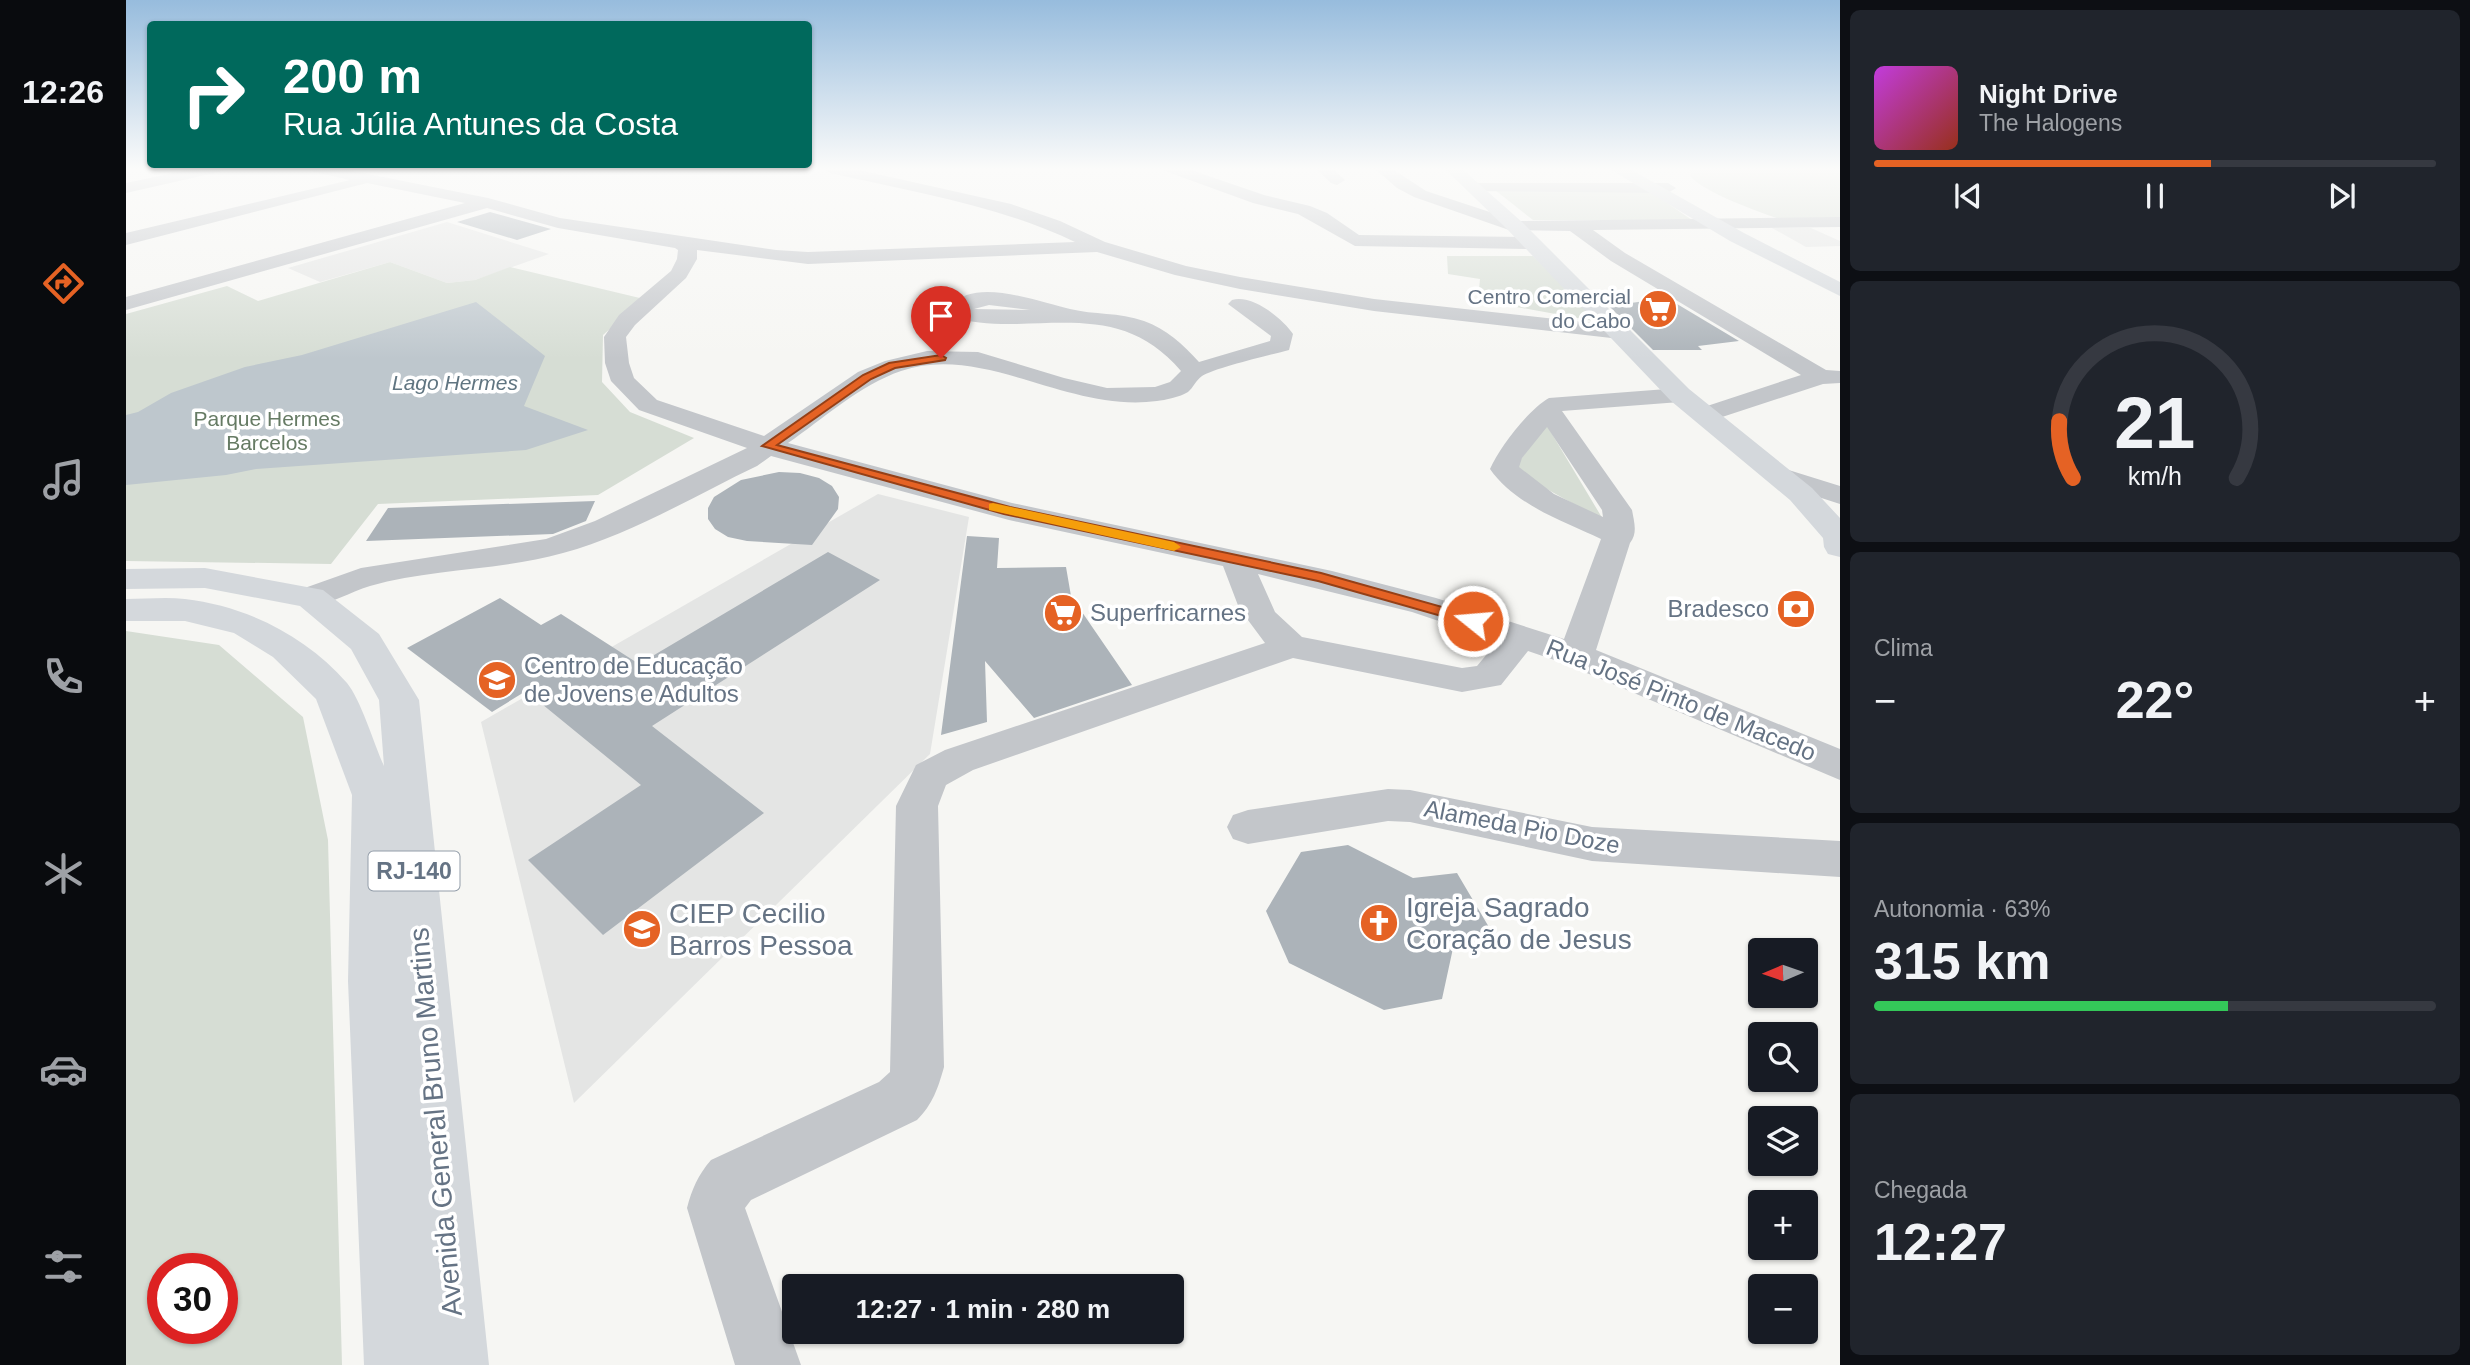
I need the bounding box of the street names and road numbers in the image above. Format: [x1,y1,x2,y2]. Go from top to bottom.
street label: Rua José Pinto de Macedo [1543,633,1820,766]
street label: Alameda Pio Doze [1422,794,1622,859]
road number: RJ-140 [369,852,460,890]
street label: Avenida General Bruno Martins [403,926,468,1318]

